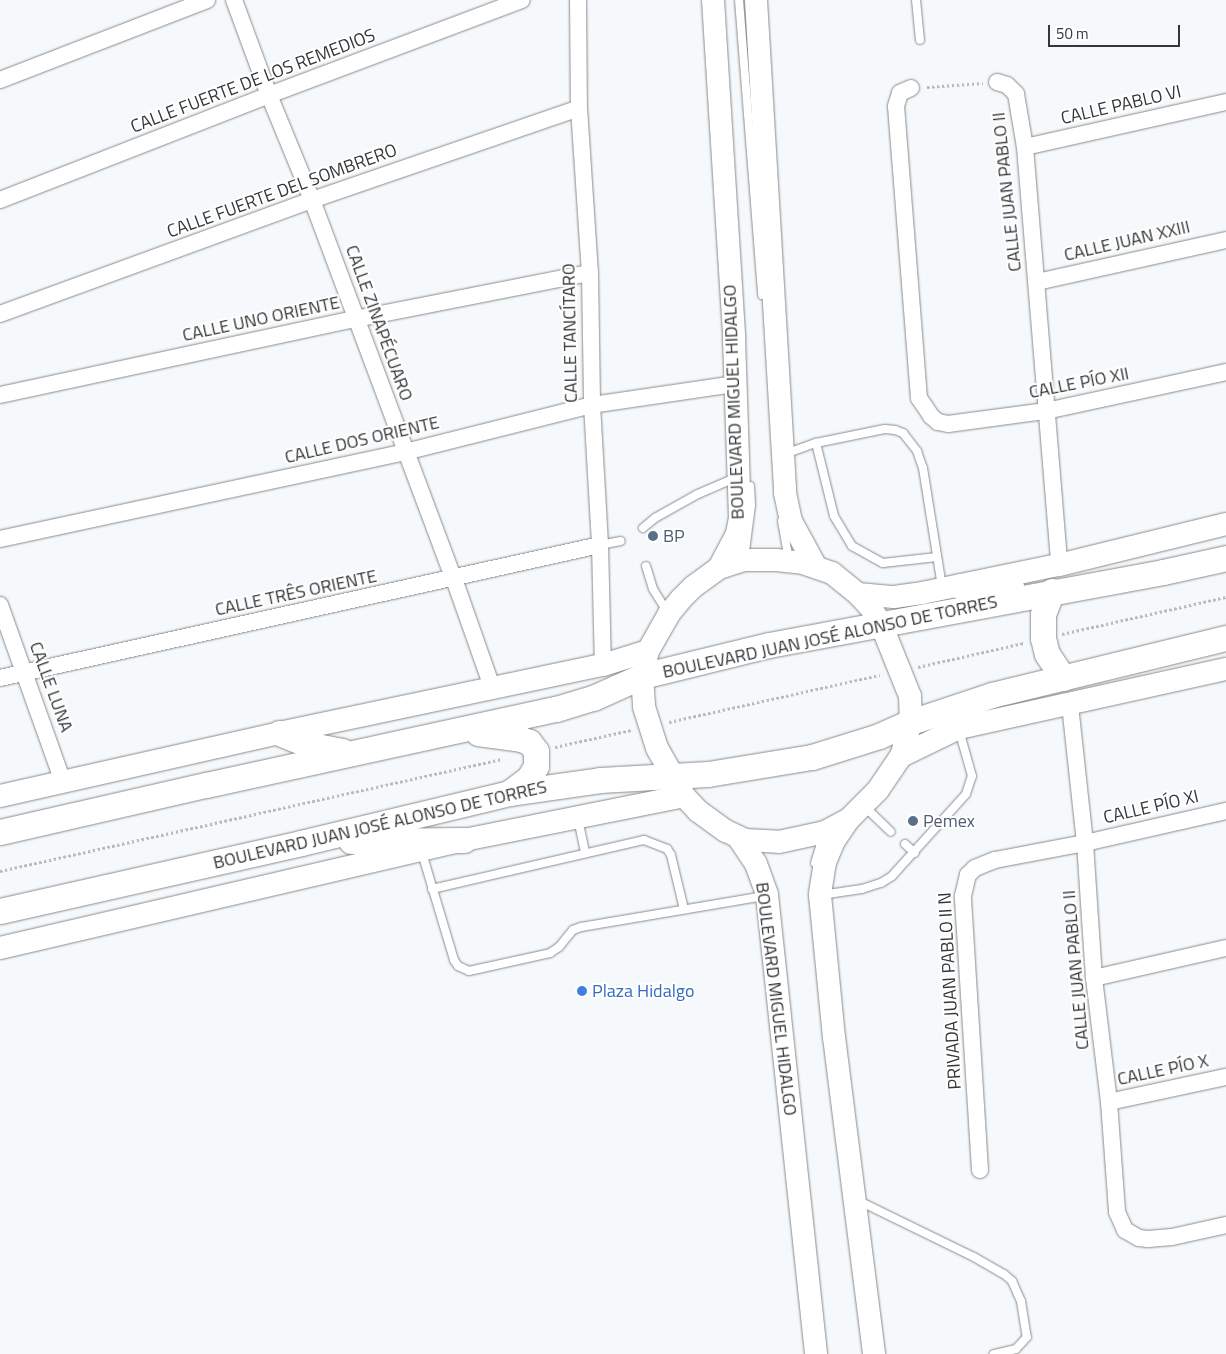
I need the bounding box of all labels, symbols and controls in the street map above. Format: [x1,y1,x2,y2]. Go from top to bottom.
scale bar [1051,15,1184,47]
text: 50 m [1056,22,1089,45]
street label: CALLE FUERTE DE LOS REMEDIOS [128,24,378,138]
street label: CALLE PABLO VI [1059,81,1183,129]
street label: CALLE JUAN PABLO II [988,111,1026,273]
street label: CALLE FUERTE DEL SOMBRERO [164,139,400,243]
street label: CALLE JUAN XXIII [1062,216,1192,266]
street label: CALLE ZINAPÉCUARO [341,242,417,404]
street label: CALLE TANCÍTARO [558,263,582,403]
street label: BOULEVARD MIGUEL HIDALGO [719,284,749,520]
street label: CALLE UNO ORIENTE [180,292,342,346]
street label: CALLE PÍO XII [1027,363,1131,403]
street label: CALLE DOS ORIENTE [283,412,441,468]
place label: BP [663,525,685,547]
marker: BP [647,530,659,542]
street label: CALLE TRÊS ORIENTE [213,565,379,621]
street label: BOULEVARD JUAN JOSÉ ALONSO DE TORRES [661,591,999,683]
street label: CALLE LUNA [25,639,77,735]
street label: BOULEVARD JUAN JOSÉ ALONSO DE TORRES [211,776,549,874]
street label: CALLE PÍO XI [1101,786,1201,828]
place label: Pemex [923,810,975,832]
marker: Pemex [907,815,919,827]
street label: BOULEVARD MIGUEL HIDALGO [751,881,801,1117]
street label: CALLE JUAN PABLO II [1058,889,1094,1051]
street label: PRIVADA JUAN PABLO II N [934,892,966,1090]
place label: Plaza Hidalgo [592,980,695,1002]
marker: Plaza Hidalgo [576,985,588,997]
street label: CALLE PÍO X [1115,1050,1211,1090]

